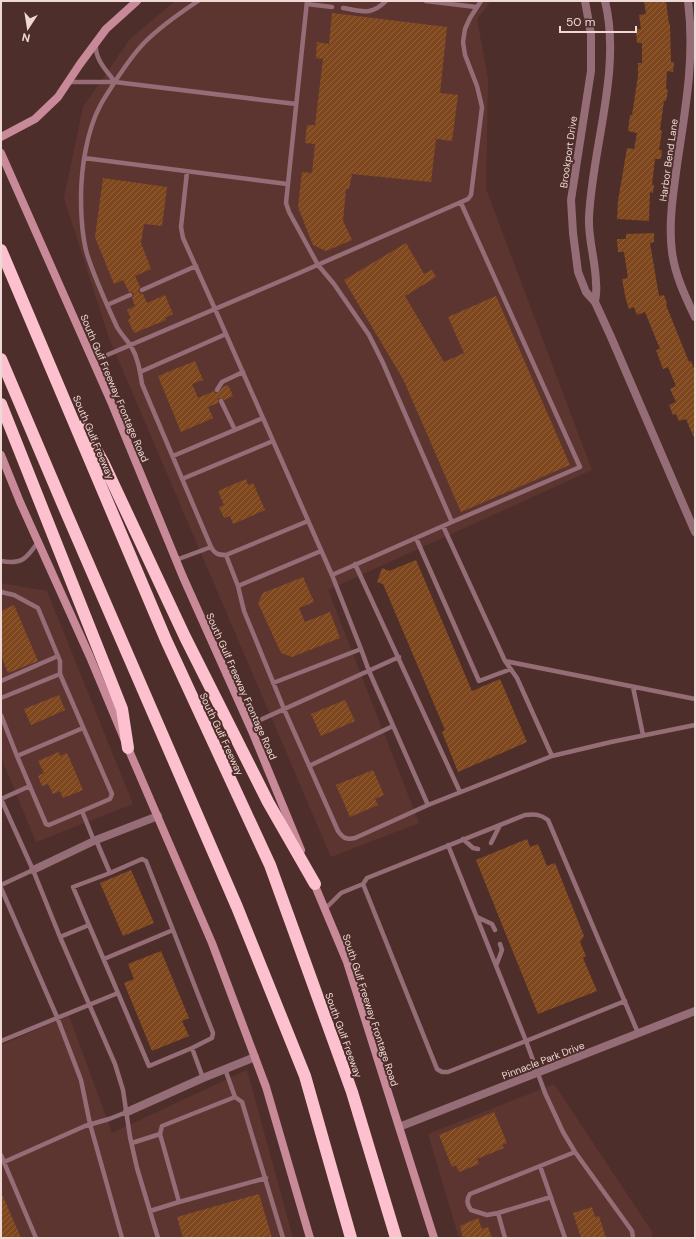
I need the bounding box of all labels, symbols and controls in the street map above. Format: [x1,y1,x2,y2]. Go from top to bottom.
north arrow [8,8,48,48]
scale bar [560,8,636,34]
text: 50 m [566,14,595,30]
text: N [21,30,31,45]
street label: Brookport Drive [557,115,580,189]
street label: Harbor Bend Lane [656,118,681,202]
street label: South Gulf Freeway Frontage Road [78,312,152,464]
street label: South Gulf Freeway [71,393,117,481]
street label: South Gulf Freeway Frontage Road [204,611,280,761]
street label: South Gulf Freeway [198,691,246,777]
street label: South Gulf Freeway Frontage Road [341,932,401,1088]
street label: South Gulf Freeway [323,991,365,1079]
street label: Pinnacle Park Drive [500,1039,587,1082]

